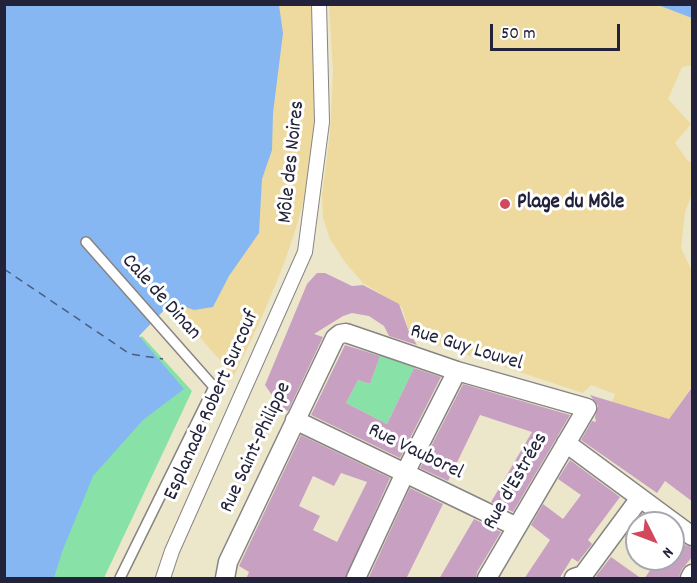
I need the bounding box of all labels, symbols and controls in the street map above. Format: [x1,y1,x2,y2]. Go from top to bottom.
scale bar [493,12,624,50]
text: 50 m [501,22,536,47]
street label: Môle des Noires [274,100,312,224]
place label: Plage du Môle [517,191,624,217]
marker: Plage du Môle [498,197,512,211]
street label: Cale de Dinan [115,250,205,346]
street label: Esplanade Robert Surcouf [160,307,266,505]
street label: Rue Guy Louvel [407,320,525,378]
street label: Rue Saint-Philippe [216,379,298,517]
street label: Rue Vauborel [363,419,467,487]
street label: Rue d'Estrées [479,429,555,535]
north arrow [625,511,685,571]
text: N [656,541,678,563]

